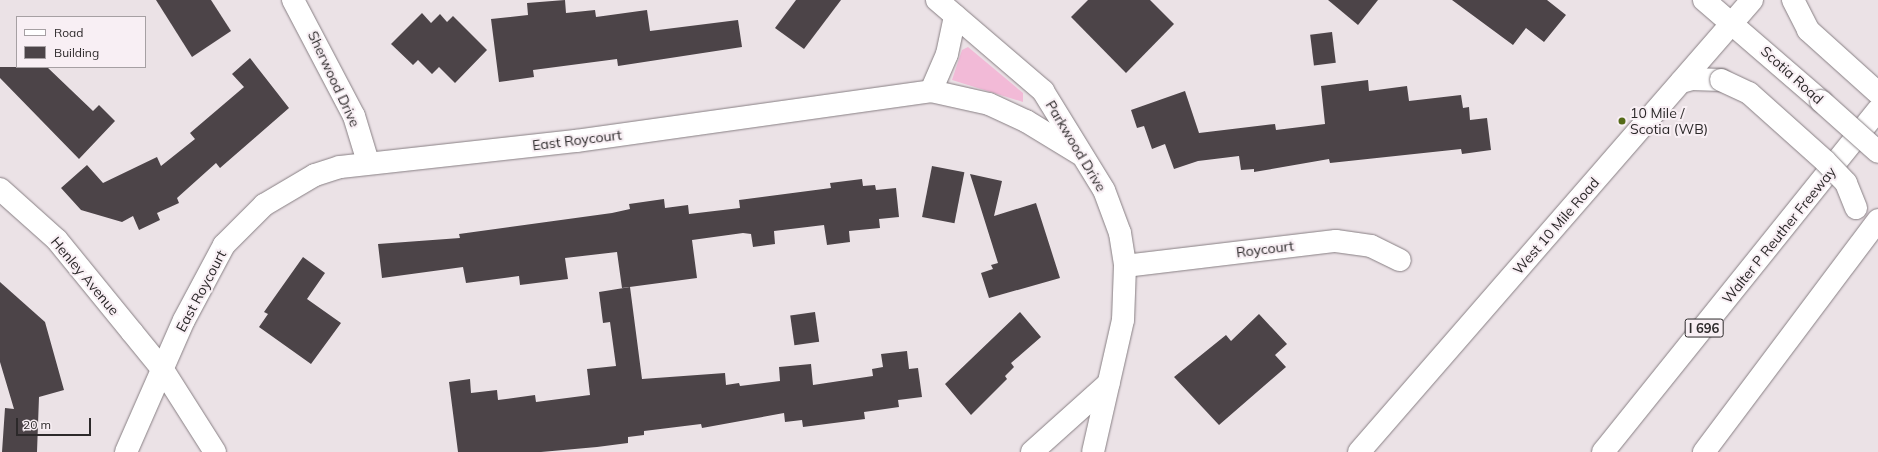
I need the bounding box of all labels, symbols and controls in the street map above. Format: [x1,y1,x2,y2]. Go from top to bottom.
legend [16,16,146,68]
text: Road [54,25,83,40]
street label: Sherwood Drive [304,28,364,130]
street label: Scotia Road [1757,43,1827,107]
text: Building [54,45,99,60]
street label: Parkwood Drive [1042,97,1110,195]
place label: 10 Mile / Scotia (WB) [1630,105,1708,138]
marker: 10 Mile / Scotia (WB) [1617,116,1627,126]
street label: East Roycourt [531,126,623,154]
street label: Walter P Reuther Freeway [1719,163,1839,307]
street label: West 10 Mile Road [1509,174,1603,278]
street label: Henley Avenue [47,233,123,319]
street label: Roycourt [1235,237,1295,261]
street label: East Roycourt [172,247,230,335]
road number: I 696 [1684,317,1724,339]
scale bar [18,410,93,436]
text: 20 m [23,417,51,432]

